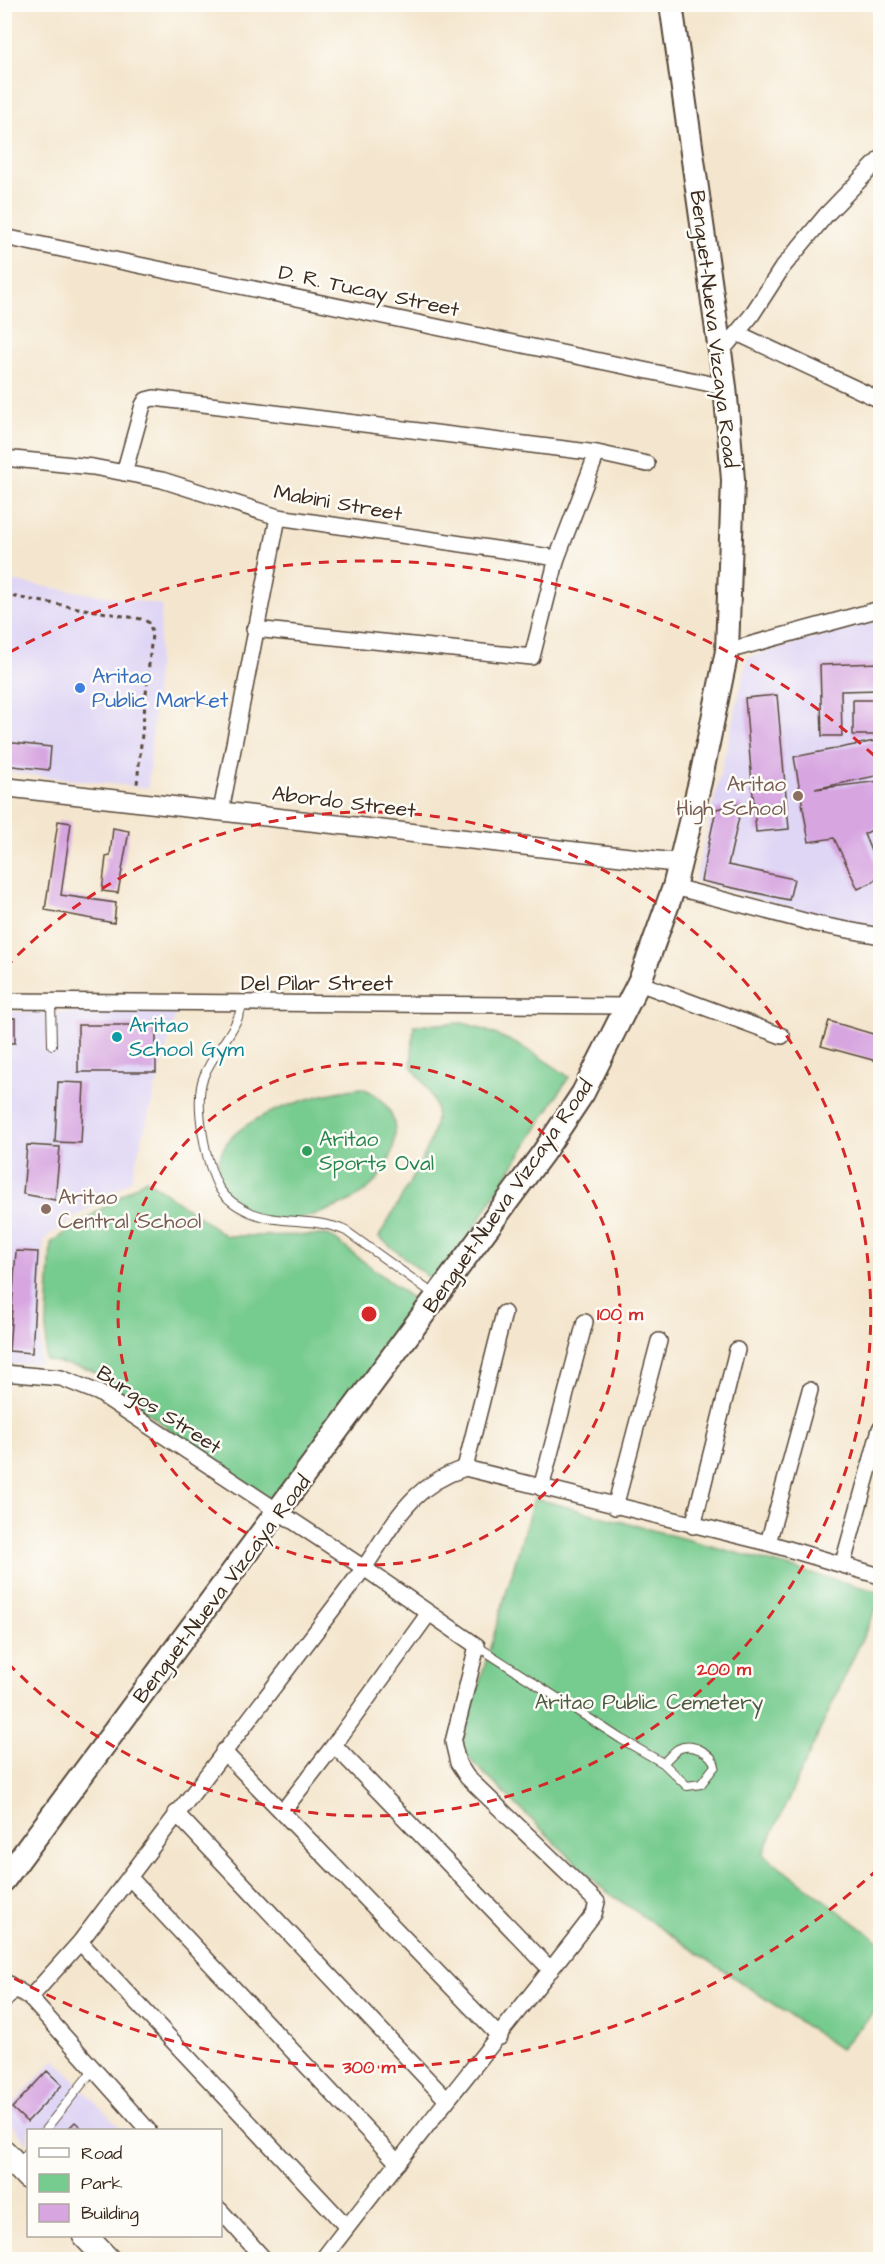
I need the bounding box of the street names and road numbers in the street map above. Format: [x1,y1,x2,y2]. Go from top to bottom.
street label: Benguet-Nueva Vizcaya Road [681,189,745,470]
street label: D. R. Tucay Street [276,258,462,326]
street label: Mabini Street [272,477,405,529]
street label: Abordo Street [271,779,418,825]
street label: Del Pilar Street [241,969,394,998]
street label: Benguet-Nueva Vizcaya Road [416,1073,602,1320]
street label: Burgos Street [90,1359,228,1463]
street label: Benguet-Nueva Vizcaya Road [126,1469,319,1711]

